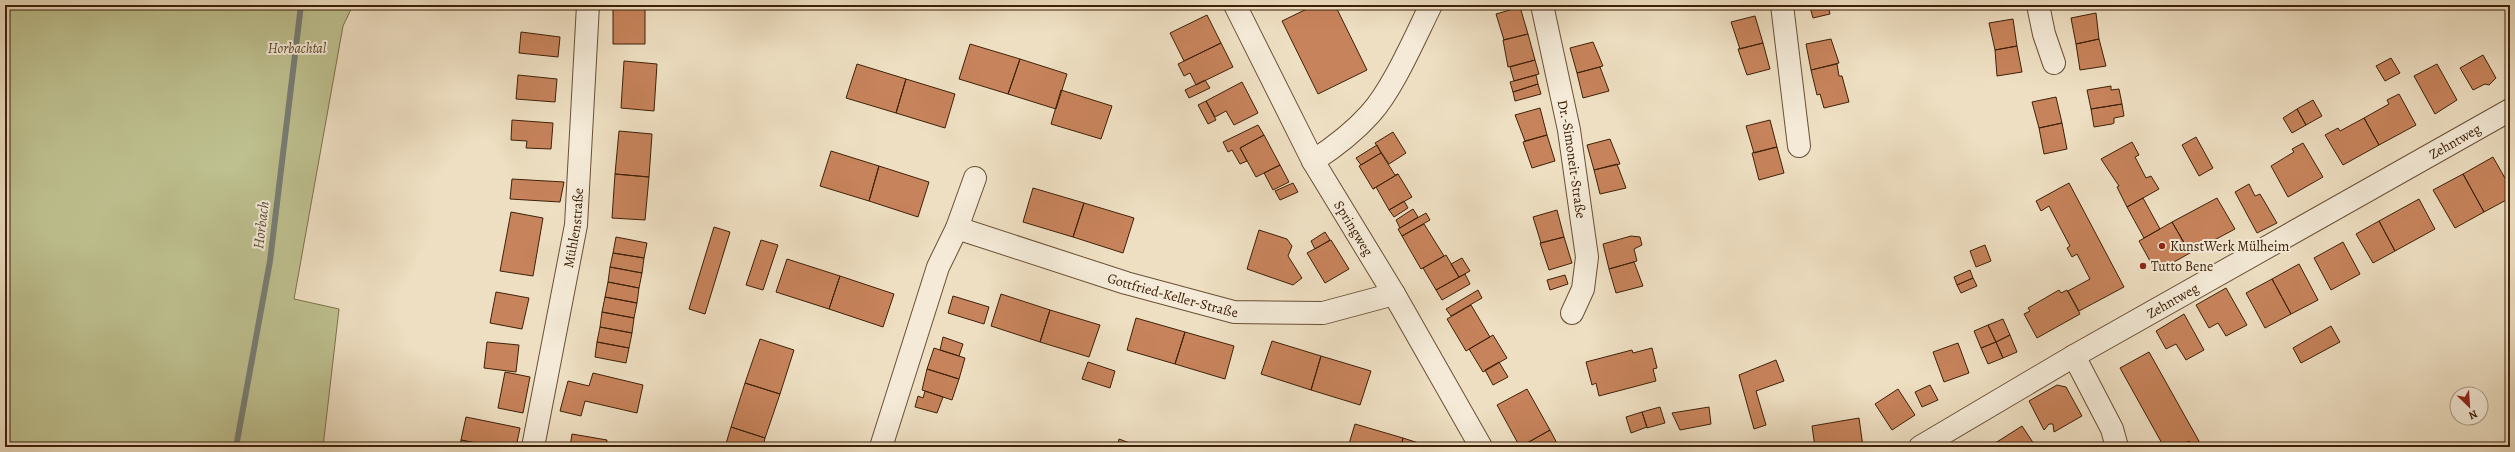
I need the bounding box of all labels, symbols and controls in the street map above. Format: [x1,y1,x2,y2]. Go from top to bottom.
park label: Horbachtal [268,39,327,58]
street label: Dr.-Simoneit-Straße [1553,98,1591,219]
street label: Zehntweg [2425,119,2484,163]
street label: Mühlenstraße [558,187,588,269]
street label: Springweg [1330,197,1378,259]
water label: Horbach [248,200,274,250]
place label: KunstWerk Mülheim [2170,237,2290,256]
marker: KunstWerk Mülheim [2157,241,2167,251]
place label: Tutto Bene [2151,257,2213,276]
marker: Tutto Bene [2138,261,2148,271]
street label: Gottfried-Keller-Straße [1105,268,1238,322]
street label: Zehntweg [2143,278,2202,323]
north arrow [2449,386,2489,426]
text: N [2466,406,2480,423]

